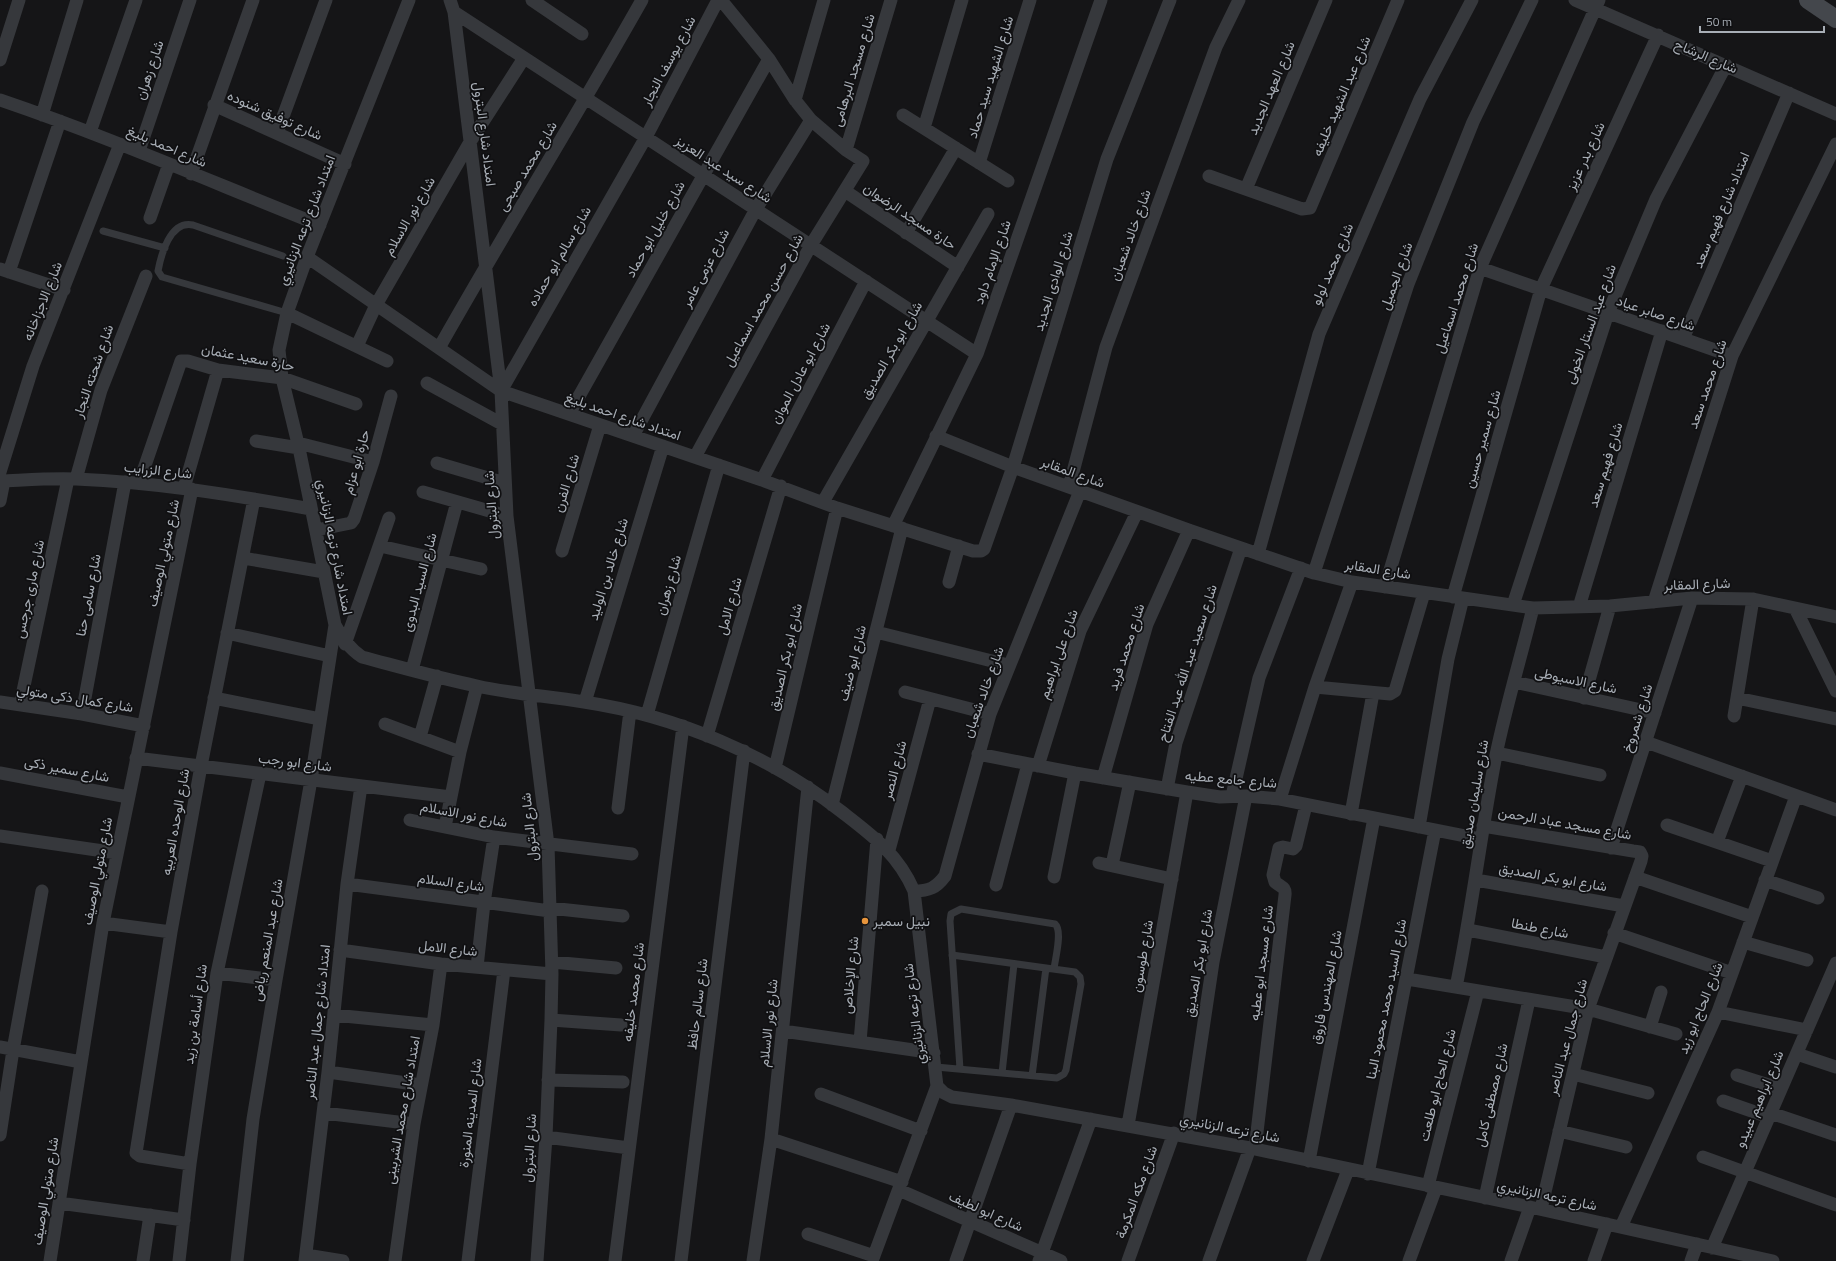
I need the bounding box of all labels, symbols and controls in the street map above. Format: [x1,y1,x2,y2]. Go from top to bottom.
scale bar [1700,8,1824,34]
street label: شارع مسجد البرهامى [825,11,881,129]
street label: شارع يوسف النجار [634,12,701,111]
text: 50 m [1706,12,1732,31]
street label: شارع الشهيد سيد حماد [961,13,1019,141]
street label: شارع عبد الشهيد خليفه [1306,32,1376,160]
street label: شارع الرشاح [1671,33,1741,79]
street label: شارع زهران [129,37,169,103]
street label: شارع العهد الجديد [1241,38,1301,138]
street label: امتداد شارع البترول [468,81,502,187]
street label: شارع توفيق شنوده [224,84,326,146]
street label: شارع محمد صبحى [491,117,563,215]
street label: شارع بدر عزيز [1559,118,1611,195]
street label: شارع احمد بليغ [123,119,211,173]
street label: شارع سيد عبد العزيز [670,129,777,209]
street label: امتداد شارع فهيم سعد [1687,148,1755,272]
street label: امتداد شارع ترعه الزنانيري [271,152,342,289]
street label: شارع نور الاسلام [377,172,441,260]
street label: شارع خليل ابو حماد [619,177,691,281]
street label: حارة مسجد الرضوان [860,177,961,254]
street label: شارع خالد شعبان [1103,186,1157,284]
street label: شارع سالم ابو حماده [521,202,597,310]
street label: شارع الإمام داود [967,217,1017,307]
street label: شارع محمد لولو [1305,220,1359,308]
street label: شارع عزمى عامر [674,225,735,312]
street label: شارع الوادى الجديد [1027,228,1079,334]
street label: شارع حسن محمد اسماعيل [717,229,809,371]
street label: شارع الجميل [1374,239,1418,313]
street label: شارع محمد اسماعيل [1428,240,1484,356]
street label: شارع الاجزاخانه [16,258,68,344]
street label: شارع عبد الستار الخولى [1558,261,1622,387]
street label: شارع صابر عياد [1614,289,1698,337]
street label: شارع ابو بكر الصديق [854,297,928,403]
street label: شارع ابو عادل الموان [764,318,836,428]
street label: شارع شحته النجار [66,321,119,422]
street label: شارع محمد سعد [1681,336,1733,432]
street label: حارة سعيد عثمان [200,337,296,376]
street label: امتداد شارع احمد بليغ [562,386,684,446]
street label: شارع سمير حسين [1457,387,1507,491]
street label: شارع فهيم سعد [1582,420,1628,510]
street label: حارة ابو عزام [336,427,375,497]
street label: شارع المقابر [1037,450,1108,494]
street label: شارع الفرن [547,451,585,515]
street label: شارع الزرايب [123,455,193,485]
street label: شارع البترول [478,470,504,540]
street label: امتداد شارع ترعه الزنانيري [310,477,359,617]
street label: شارع متولي الوصيف [141,497,186,609]
street label: شارع خالد بن الوليد [582,515,634,623]
street label: شارع السيد البدوى [395,530,443,634]
street label: شارع مارى جرجس [8,538,50,640]
street label: شارع سامى حنا [69,552,107,638]
street label: شارع زهران [649,552,687,618]
street label: شارع المقابر [1342,553,1413,585]
street label: شارع المقابر [1662,572,1731,596]
street label: شارع الامل [710,574,748,638]
street label: شارع سعيد عبد الله عبد الفتاح [1151,581,1223,745]
street label: شارع ابو بكر الصديق [762,601,808,713]
street label: شارع محمد فريد [1102,601,1150,693]
street label: شارع على ابراهيم [1032,606,1084,702]
street label: شارع ابو ضيف [832,623,872,703]
street label: شارع خالد شعبان [956,643,1010,741]
street label: شارع الاسيوطى [1533,661,1619,699]
street label: شارع كمال ذكى متولي [15,678,135,719]
street label: شارع شمروخ [1616,681,1658,755]
street label: شارع النصر [875,738,912,803]
street label: شارع سليمان صديق [1454,738,1494,850]
street label: شارع ابو رجب [257,747,333,777]
street label: شارع سمير ذكى [23,750,111,788]
street label: شارع جامع عطيه [1184,764,1278,794]
street label: شارع الوحده العربيه [155,767,195,877]
street label: شارع البترول [514,792,544,862]
street label: شارع نور الاسلام [419,795,509,833]
street label: شارع مسجد عباد الرحمن [1496,800,1634,846]
street label: شارع متولي الوصيف [76,815,119,927]
street label: شارع ابو بكر الصديق [1497,857,1609,897]
street label: شارع السلام [416,866,486,898]
street label: شارع عبد المنعم رياض [245,877,289,1003]
street label: شارع مسجد ابو عطيه [1243,904,1279,1022]
street label: شارع ابو بكر الصديق [1178,907,1218,1019]
place label: نبيل سمير [872,910,930,931]
street label: شارع طنطا [1509,912,1571,944]
marker: نبيل سمير [860,916,870,926]
street label: شارع السيد محمد محمود البنا [1360,917,1412,1081]
street label: شارع طوسون [1125,918,1159,994]
street label: شارع المهندس فاروق [1304,928,1348,1046]
street label: شارع الامل [417,934,479,962]
street label: شارع الإخلاص [836,935,864,1015]
street label: شارع محمد خليفه [616,941,650,1043]
street label: امتداد شارع جمال عبد الناصر [298,943,336,1102]
street label: شارع سالم حافظ [680,957,714,1051]
street label: شارع الحاج ابو زيد [1672,959,1728,1057]
street label: شارع ترعه الزنانيري [897,962,932,1066]
street label: شارع أسامة بن زيد [177,963,213,1065]
street label: شارع جمال عبد الناصر [1541,976,1593,1099]
street label: شارع نور الاسلام [752,978,784,1068]
street label: شارع الحاج ابو طلعت [1412,1026,1462,1144]
street label: امتداد شارع محمد الشربينى [378,1034,426,1186]
street label: شارع مصطفى كامل [1468,1041,1514,1149]
street label: شارع ابراهيم عبيدو [1729,1047,1789,1151]
street label: شارع المدينه المنورة [452,1057,488,1169]
street label: شارع ترعه الزنانيري [1178,1107,1282,1149]
street label: شارع البترول [516,1113,542,1183]
street label: شارع متولي الوصيف [26,1135,65,1247]
street label: شارع مكه المكرمة [1109,1142,1163,1242]
street label: شارع ترعه الزنانيري [1495,1174,1599,1217]
street label: شارع ابو لطيف [945,1185,1027,1237]

